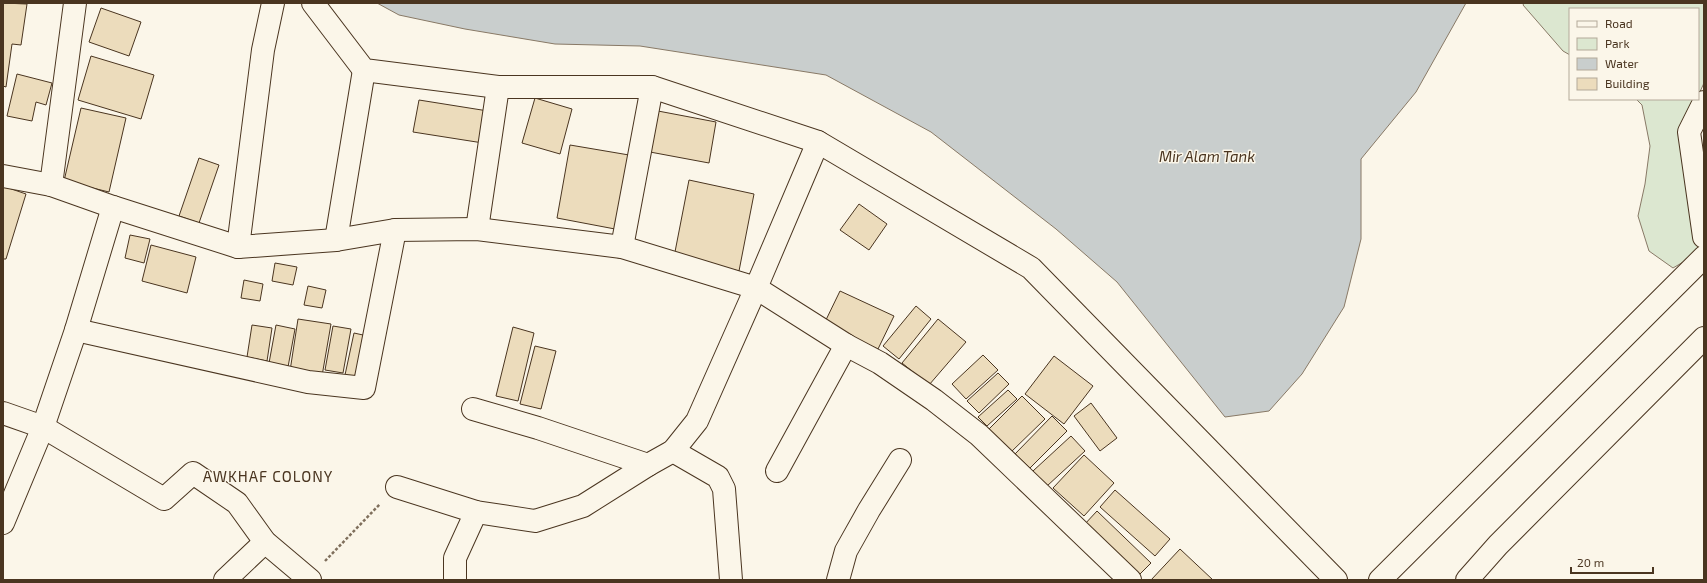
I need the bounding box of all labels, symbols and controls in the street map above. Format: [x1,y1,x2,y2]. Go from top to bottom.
legend [1569,8,1699,100]
text: Road [1605,16,1633,30]
text: Park [1605,36,1630,50]
text: Water [1605,56,1639,70]
text: Building [1605,76,1650,90]
water label: Mir Alam Tank [1159,147,1255,165]
district label: AWKHAF COLONY [203,467,333,485]
scale bar [1571,549,1653,575]
text: 20 m [1577,555,1604,569]

